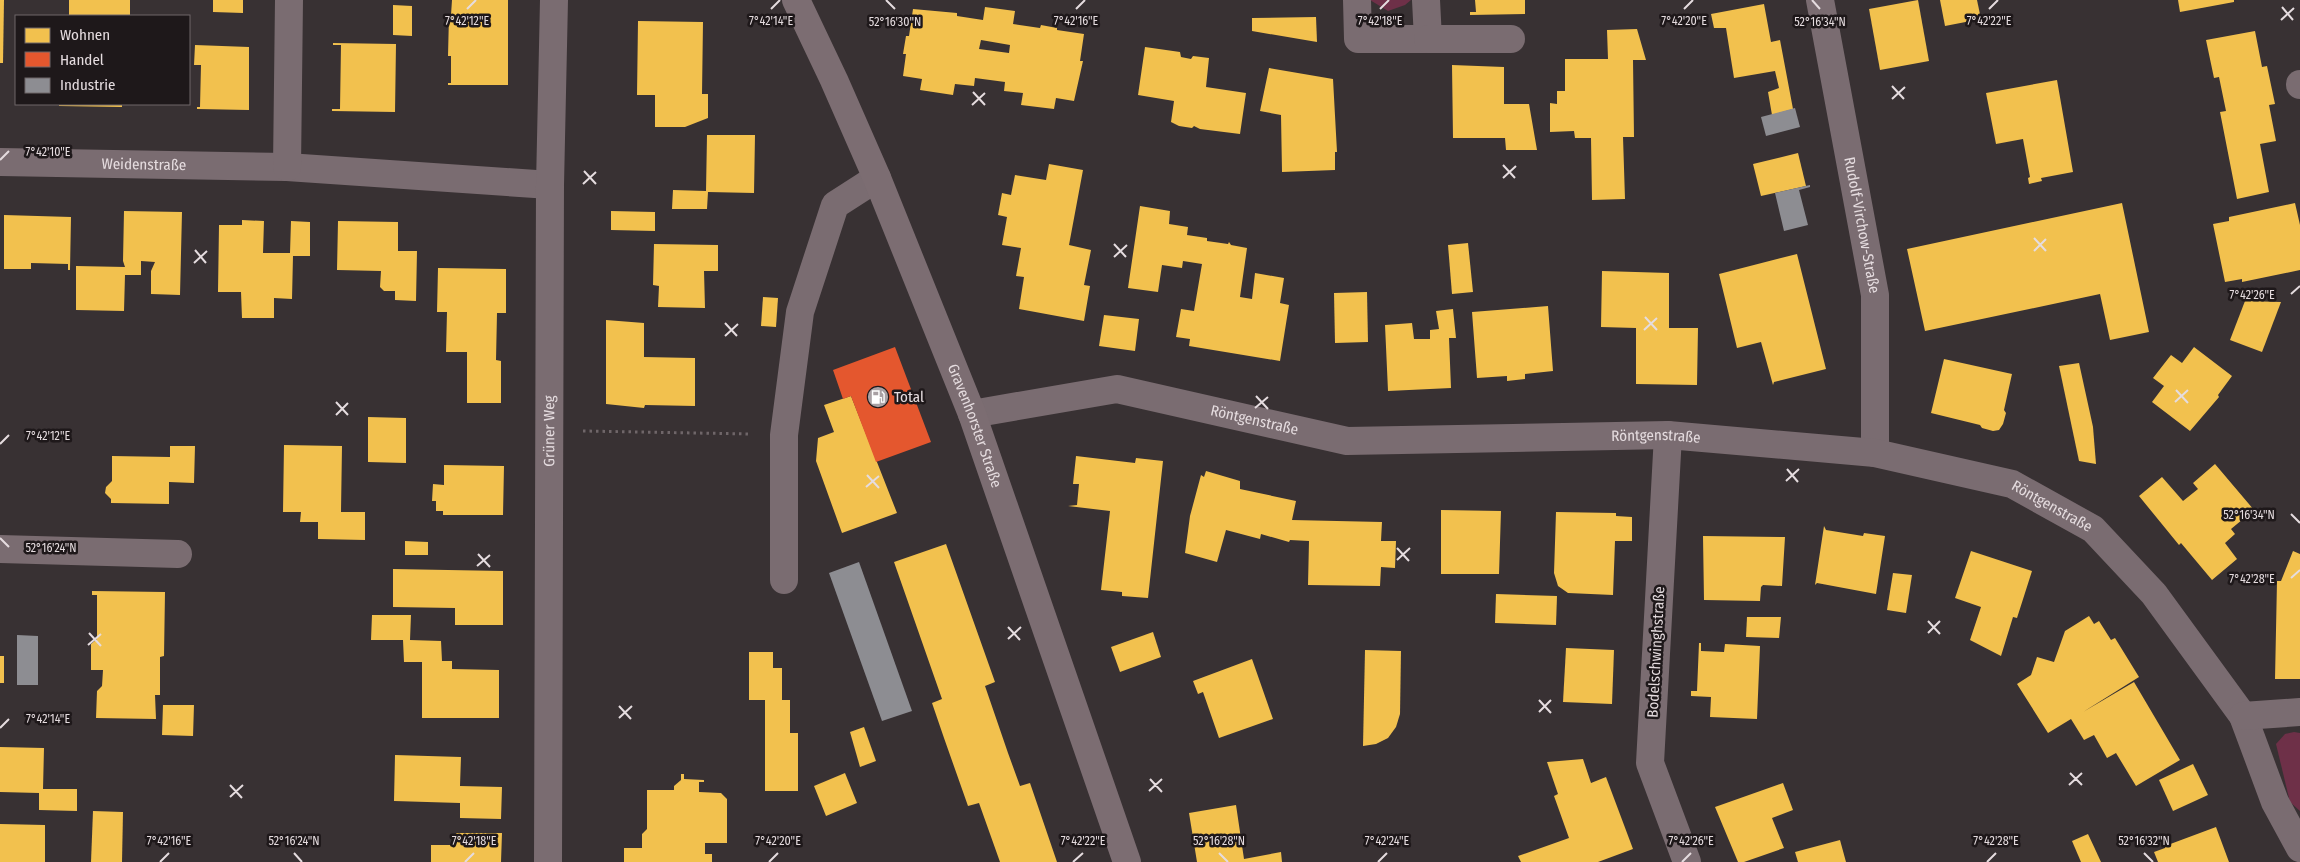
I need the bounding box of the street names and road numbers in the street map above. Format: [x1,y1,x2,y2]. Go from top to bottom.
street label: Weidenstraße [102,155,186,174]
street label: Rudolf-Virchow-Straße [1840,155,1884,295]
street label: Gravenhorster Straße [944,361,1006,490]
street label: Grüner Weg [540,395,558,467]
street label: Röntgenstraße [1209,401,1300,439]
street label: Röntgenstraße [1611,426,1701,447]
street label: Röntgenstraße [2009,477,2095,536]
street label: Bodelschwinghstraße [1644,586,1668,718]

